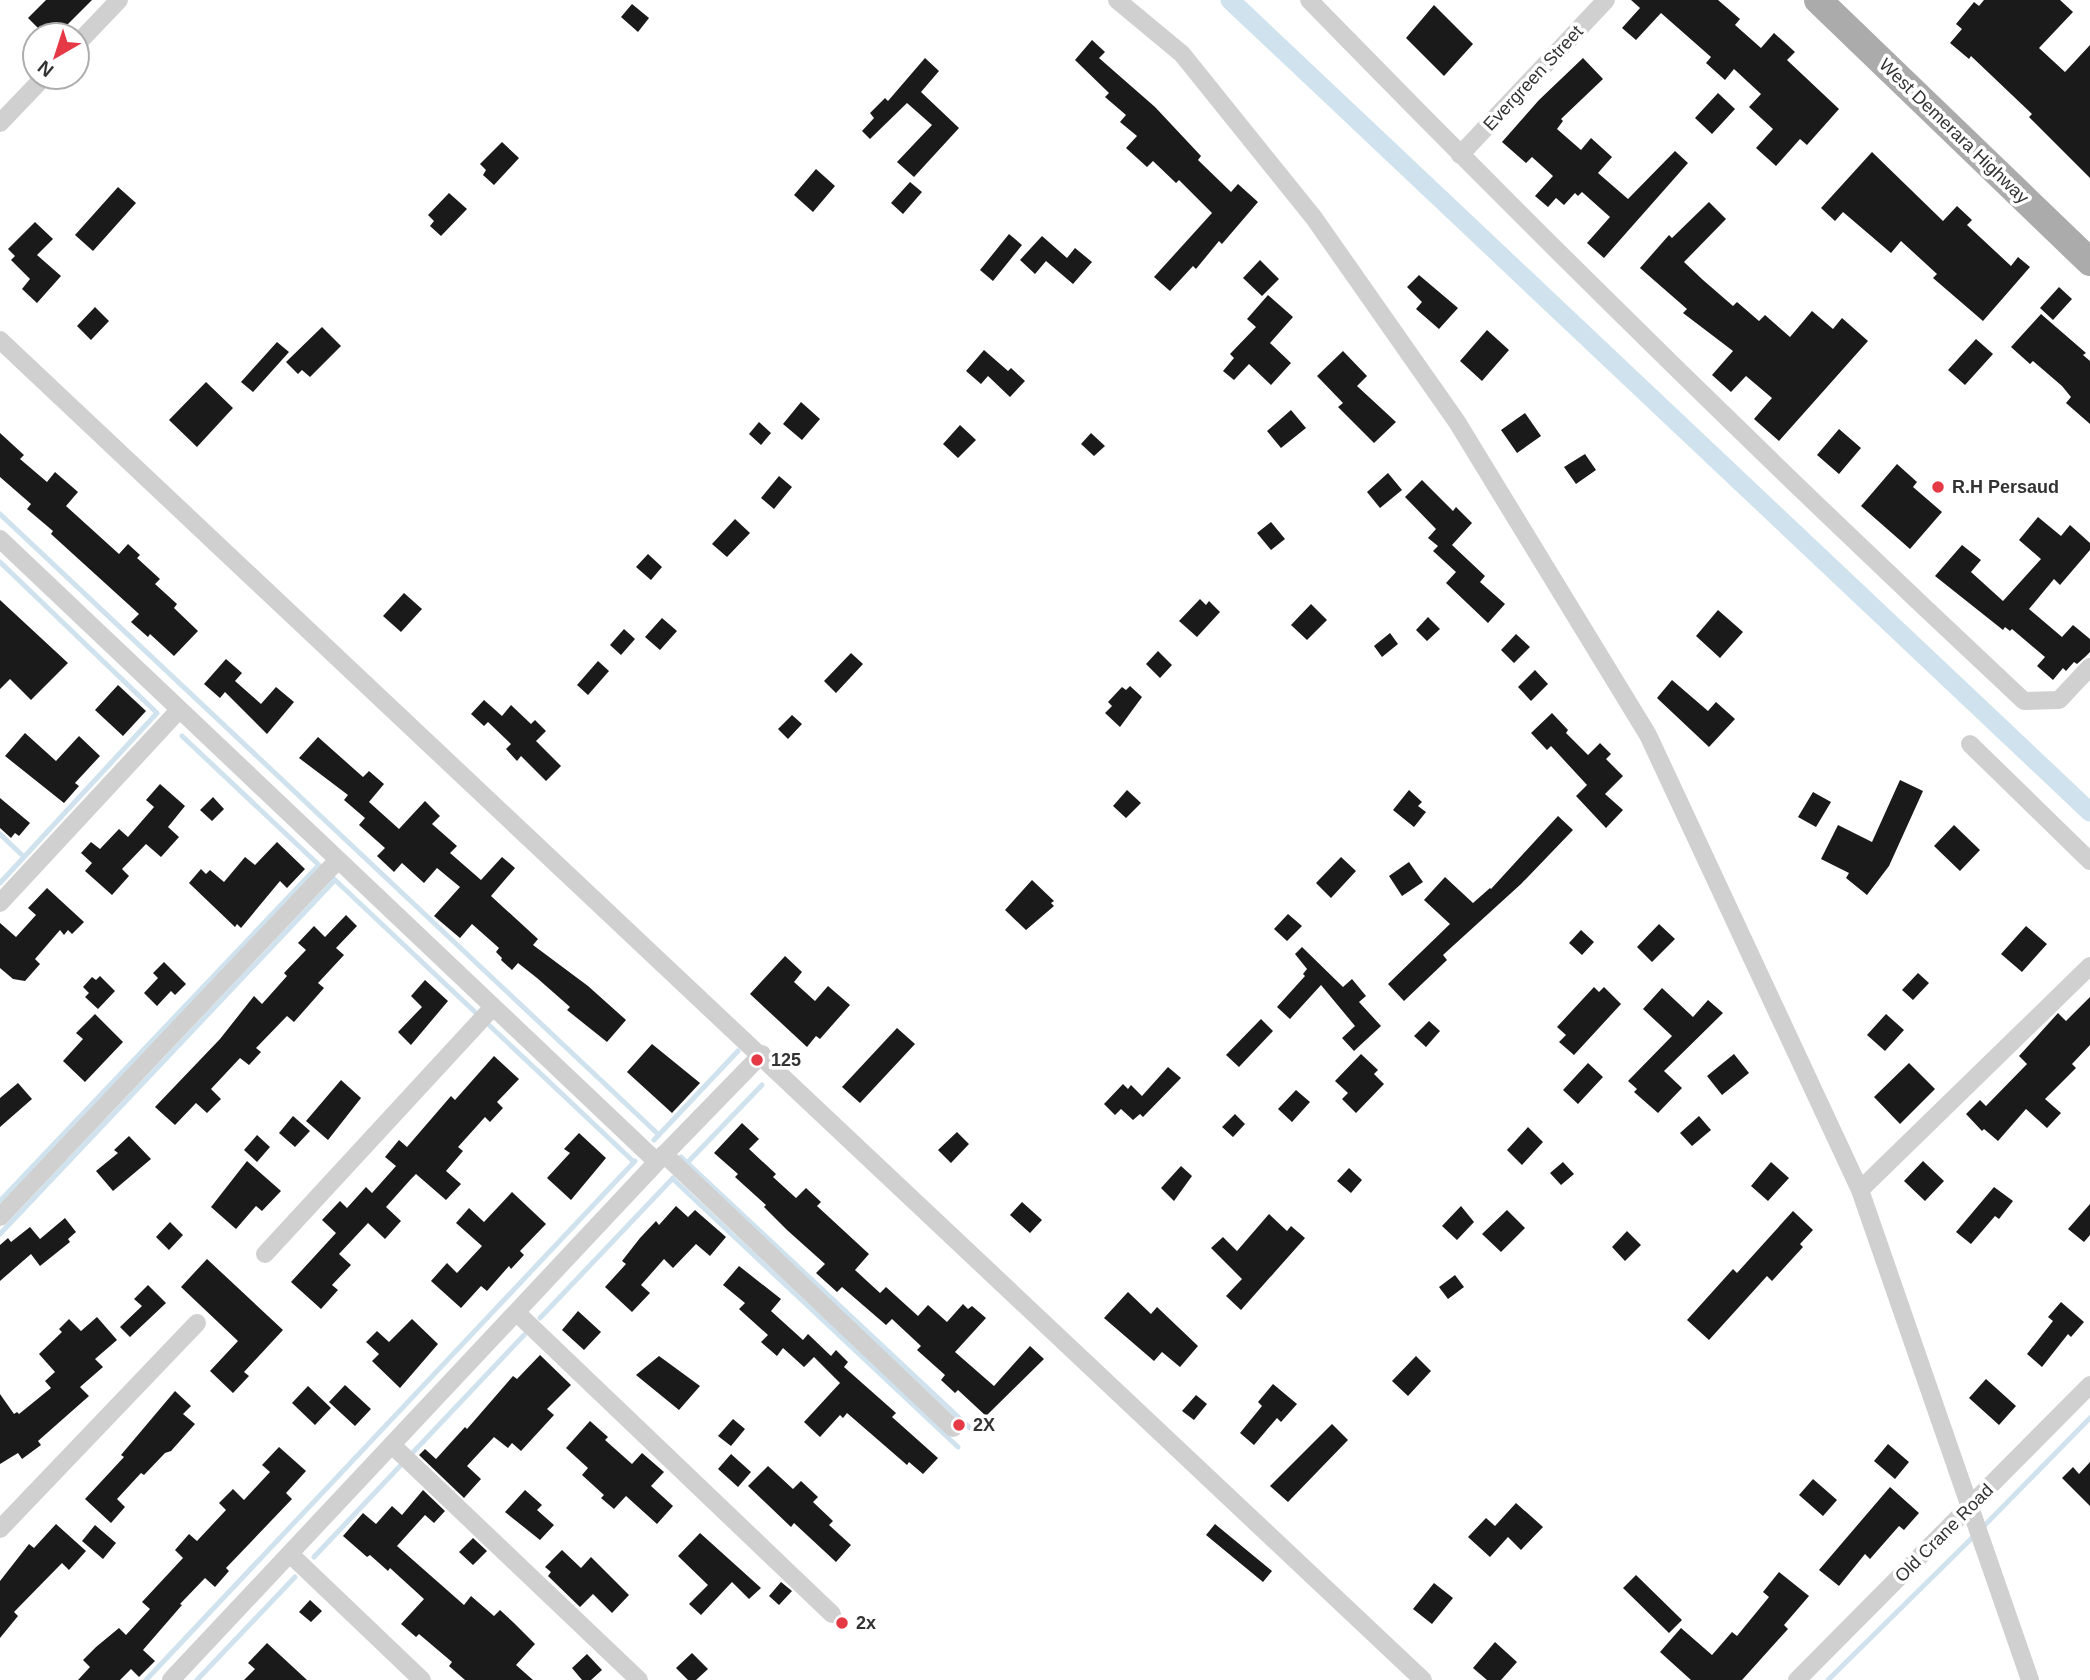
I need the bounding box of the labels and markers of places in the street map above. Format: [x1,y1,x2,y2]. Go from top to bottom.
place label: R.H Persaud [1952,477,2059,497]
marker: R.H Persaud [1930,479,1946,495]
place label: 125 [771,1050,801,1070]
marker: 125 [749,1052,765,1068]
place label: 2X [973,1415,995,1435]
marker: 2X [951,1417,967,1433]
place label: 2x [856,1613,876,1633]
marker: 2x [834,1615,850,1631]

